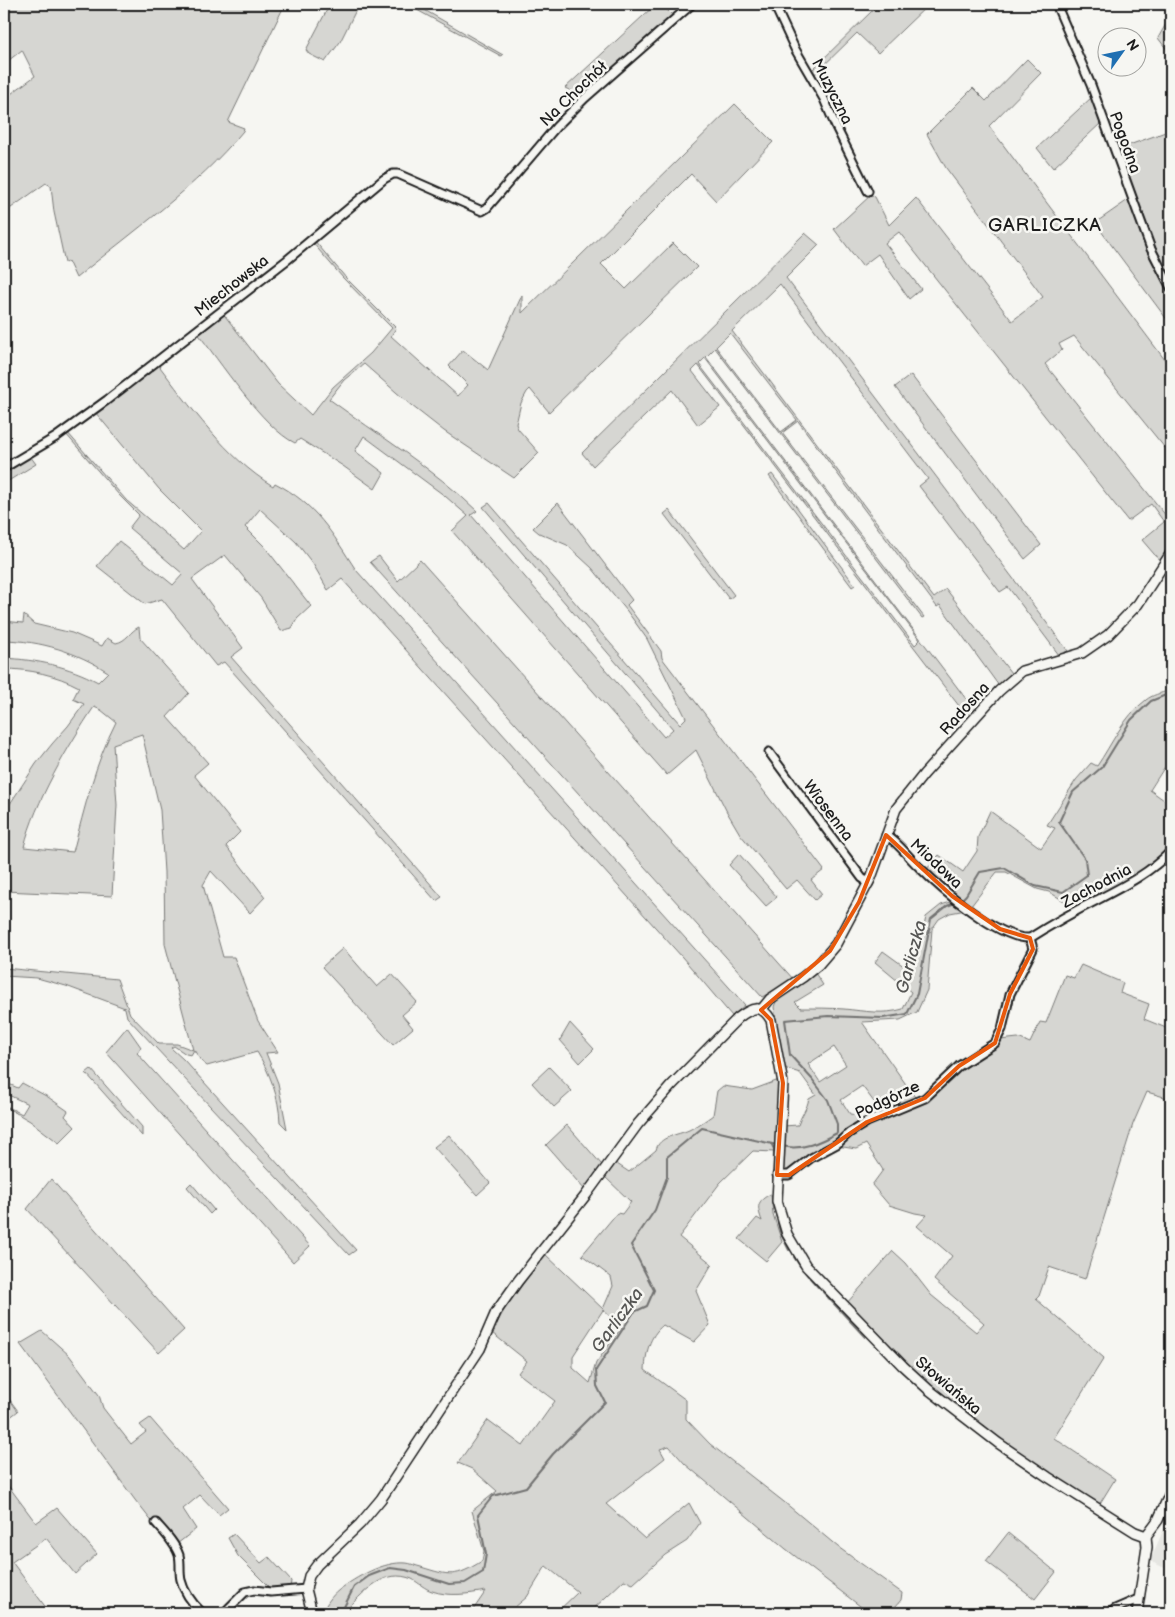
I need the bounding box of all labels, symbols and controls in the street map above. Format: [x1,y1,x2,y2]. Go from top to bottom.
north arrow [1098,28,1148,78]
text: N [1122,36,1142,54]
street label: Muzyczna [807,56,856,128]
street label: Na Chochół [536,57,612,131]
street label: Pogodna [1105,109,1144,176]
district label: GARLICZKA [988,214,1102,237]
street label: Miechowska [191,251,273,321]
street label: Radosna [936,679,994,739]
street label: Wiosenna [799,777,857,845]
street label: Miodowa [906,835,966,893]
street label: Zachodnia [1058,860,1135,913]
water label: Garliczka [892,918,931,996]
street label: Podgórze [852,1077,923,1124]
water label: Garliczka [587,1284,648,1357]
street label: Słowiańska [911,1353,985,1419]

